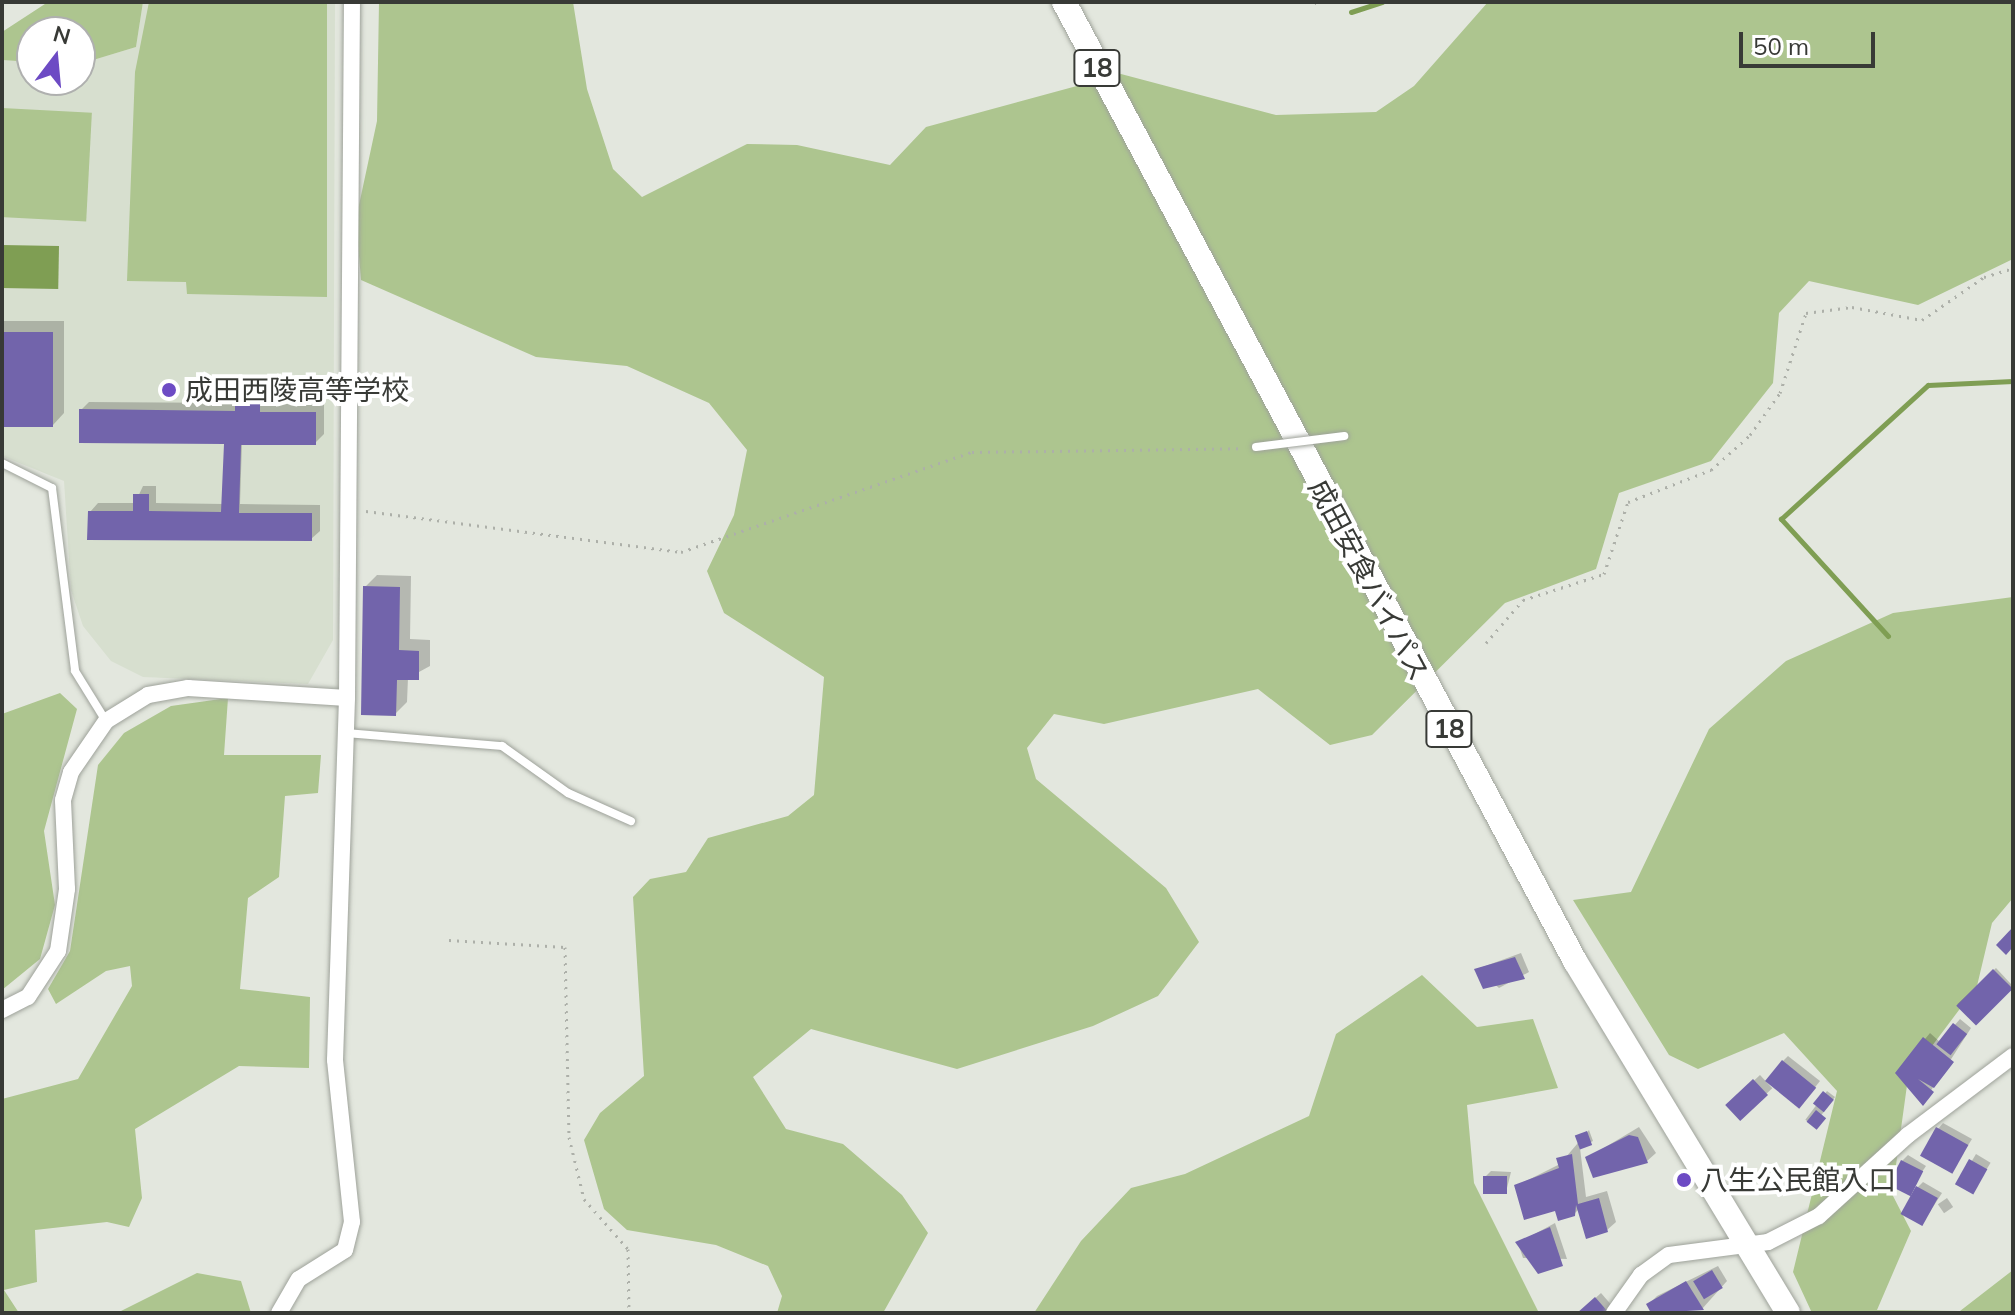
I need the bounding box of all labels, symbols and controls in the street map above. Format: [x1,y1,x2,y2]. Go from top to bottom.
north arrow [16,16,96,96]
scale bar [1743,16,1879,66]
text: N [50,19,74,51]
text: 50 m [1753,31,1809,61]
road number: 18 [1073,46,1121,90]
place label: 成田西陵高等学校 [185,373,409,407]
marker: 成田西陵高等学校 [160,381,178,399]
street label: 成田安食バイパス [1302,473,1436,687]
road number: 18 [1425,707,1473,751]
place label: 八生公民館入口 [1700,1163,1896,1197]
marker: 八生公民館入口 [1675,1171,1693,1189]

